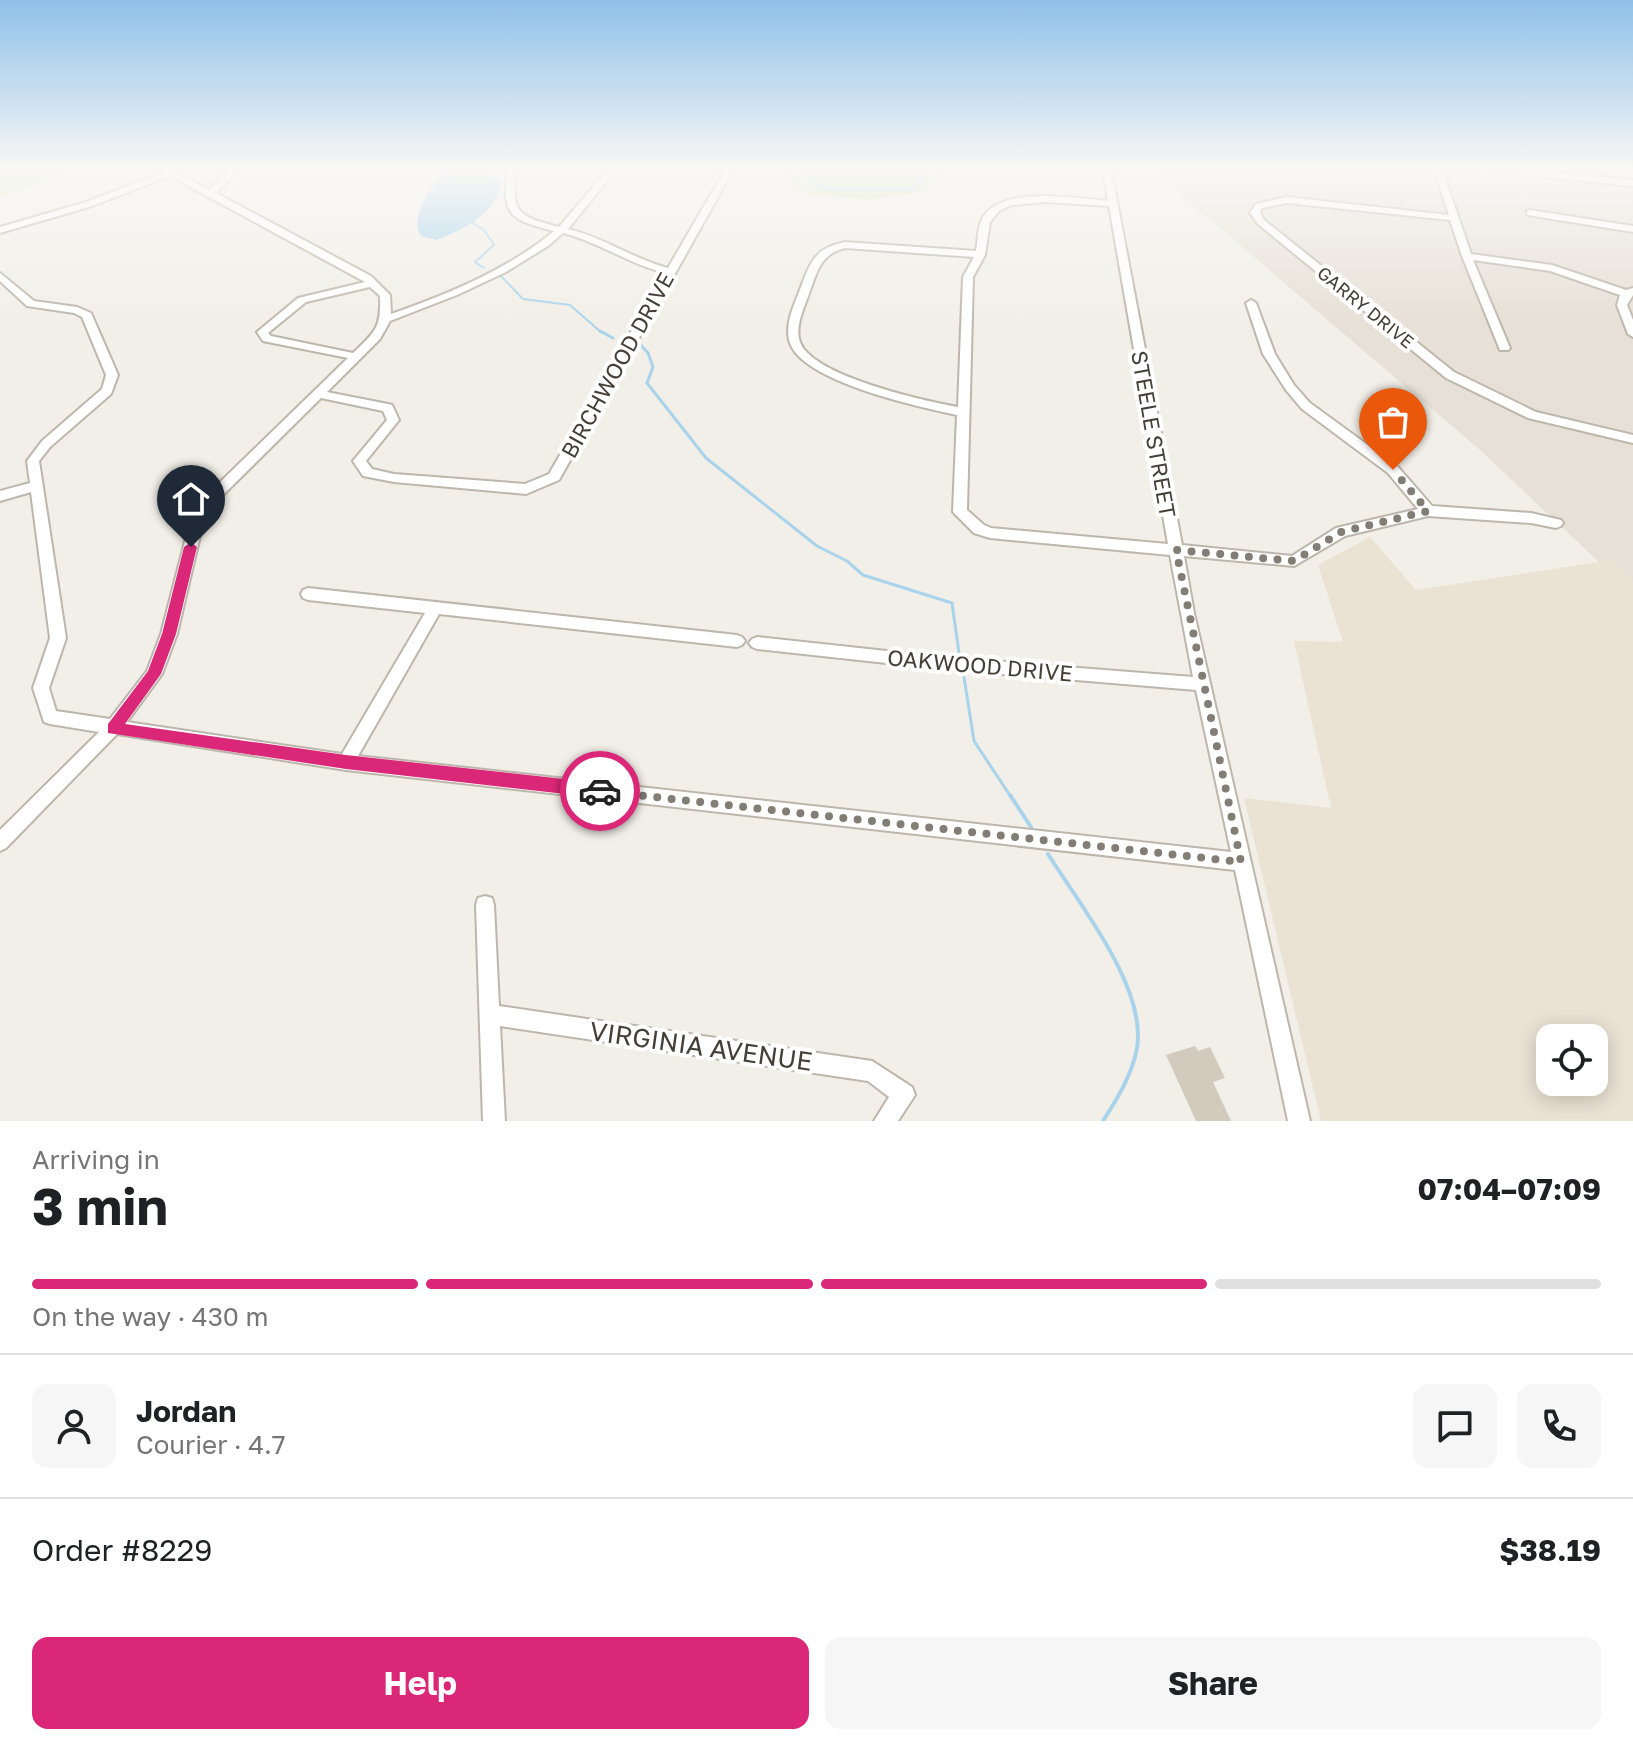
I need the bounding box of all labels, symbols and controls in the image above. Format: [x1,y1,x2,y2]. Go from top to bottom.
street label: GARRY DRIVE [1313,261,1419,353]
street label: BIRCHWOOD DRIVE [555,267,679,463]
street label: STEELE STREET [1126,348,1182,520]
pin [1359,388,1427,470]
icon: bag [1371,400,1415,444]
pin [157,465,225,547]
icon: home [169,477,213,521]
street label: OAKWOOD DRIVE [886,643,1074,687]
courier [560,751,640,831]
icon: car [578,769,622,813]
street label: VIRGINIA AVENUE [588,1015,814,1077]
map controls [1536,1024,1608,1096]
button: locate [1536,1024,1608,1096]
text: Arriving in [32,1144,160,1175]
text: 07:04–07:09 [1417,1171,1601,1207]
text: 3 min [32,1174,168,1236]
text: On the way · 430 m [32,1301,268,1332]
button: person [32,1384,116,1468]
button: chat [1413,1384,1497,1468]
button: phone [1517,1384,1601,1468]
text: Jordan [136,1393,236,1429]
text: Courier · 4.7 [136,1429,286,1460]
text: Order #8229 [32,1532,212,1568]
text: $38.19 [1499,1532,1601,1568]
button: Help [32,1637,809,1729]
button: Share [825,1637,1601,1729]

